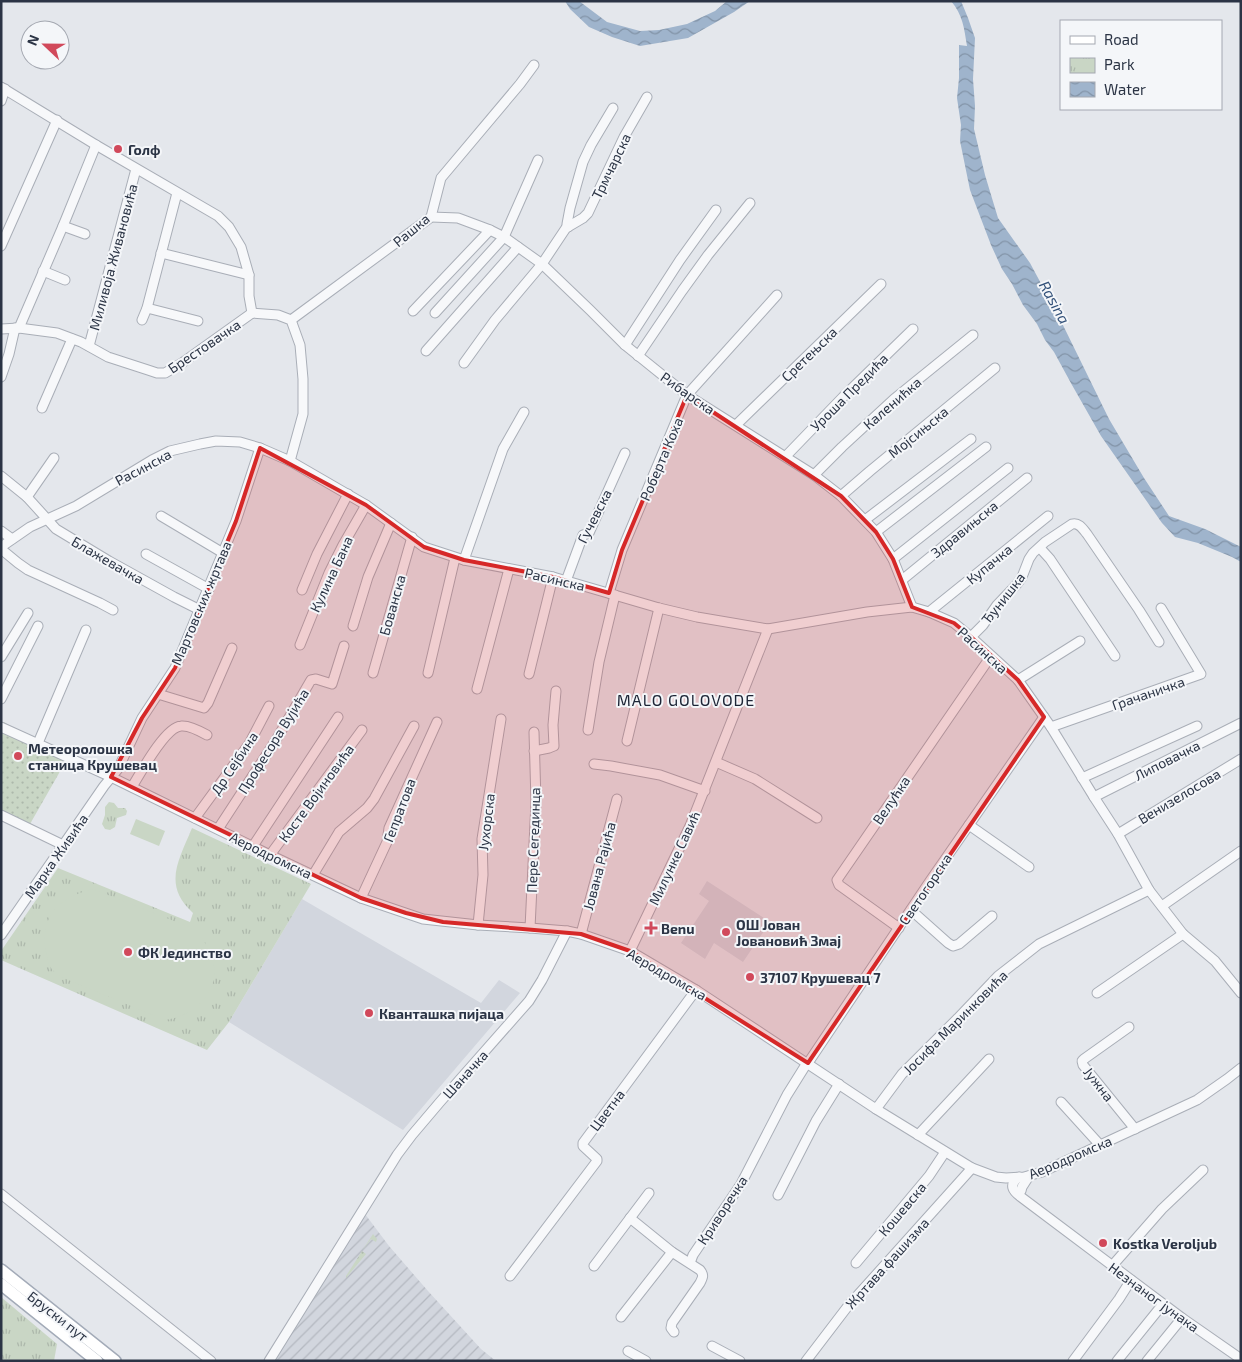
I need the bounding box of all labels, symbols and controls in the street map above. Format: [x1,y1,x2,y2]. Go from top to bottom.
north arrow [20,20,70,70]
legend [1060,20,1222,110]
text: Road [1104,30,1139,48]
text: N [23,32,42,48]
text: Park [1104,55,1135,73]
text: Water [1104,80,1146,98]
street label: Трмчарска [588,130,634,202]
place label: Голф [128,141,161,158]
marker: Голф [112,143,124,155]
street label: Миливоја Живановића [85,182,141,332]
street label: Рашка [389,210,433,250]
water label: Rasina [1036,277,1074,327]
street label: Брестовачка [164,315,244,377]
street label: Сретењска [777,323,841,385]
street label: Уроша Предића [807,350,891,434]
street label: Рибарска [658,368,718,418]
street label: Каленићка [860,373,924,433]
street label: Мојсињска [885,403,951,461]
street label: Роберта Коха [636,415,686,503]
street label: Расинска [112,445,174,489]
street label: Гучевска [573,486,615,546]
street label: Здравињска [927,497,1001,561]
street label: Блажевачка [69,532,147,588]
street label: Кулина Бана [306,533,356,615]
street label: Мартовских жртава [167,538,235,668]
street label: Купачка [963,540,1015,588]
street label: Расинска [523,564,587,594]
street label: Ђунишка [978,569,1028,627]
street label: Бованска [375,573,409,637]
street label: Расинска [955,623,1011,677]
street label: Грачаничка [1109,673,1187,713]
street label: Професора Вујића [234,685,312,797]
district label: MALO GOLOVODE [617,690,755,709]
street label: Др Сејбина [207,728,261,798]
street label: Липовачка [1131,736,1203,784]
place label: Метеоролошка станица Крушевац [28,740,157,773]
street label: Косте Војиновића [275,741,357,845]
marker: Метеоролошка станица Крушевац [12,750,24,762]
street label: Венизелосова [1135,765,1223,827]
street label: Велућка [869,772,913,828]
street label: Гепратова [379,776,419,844]
street label: Пере Сегединца [523,787,543,893]
street label: Јухорска [474,792,498,852]
street label: Милунке Савић [645,808,703,908]
street label: Марка Живића [21,810,91,902]
street label: Јована Рајића [579,820,619,912]
street label: Аеродромска [227,828,315,882]
street label: Светогорска [895,850,955,928]
place label: ОШ Јован Јовановић Змај [736,916,841,949]
place label: Benu [661,920,695,937]
marker: Benu [645,922,657,934]
marker: ОШ Јован Јовановић Змај [720,926,732,938]
place label: ФК Јединство [138,944,231,961]
street label: Аеродромска [624,944,710,1004]
marker: ФК Јединство [122,946,134,958]
street label: Јосифа Маринковића [899,966,1011,1078]
place label: 37107 Крушевац 7 [760,969,881,986]
marker: 37107 Крушевац 7 [744,971,756,983]
place label: Кванташка пијаца [379,1005,504,1022]
marker: Кванташка пијаца [363,1007,375,1019]
street label: Шаначка [439,1046,491,1102]
street label: Јужна [1080,1063,1118,1105]
street label: Цветна [586,1086,628,1134]
street label: Аеродромска [1026,1132,1114,1182]
street label: Криворечка [693,1172,751,1248]
street label: Кошевска [875,1179,929,1239]
street label: Жртава фашизма [842,1214,932,1312]
place label: Kostka Veroljub [1113,1235,1217,1252]
marker: Kostka Veroljub [1097,1237,1109,1249]
street label: Незнаног јунака [1105,1259,1203,1335]
street label: Бруски пут [24,1287,92,1345]

